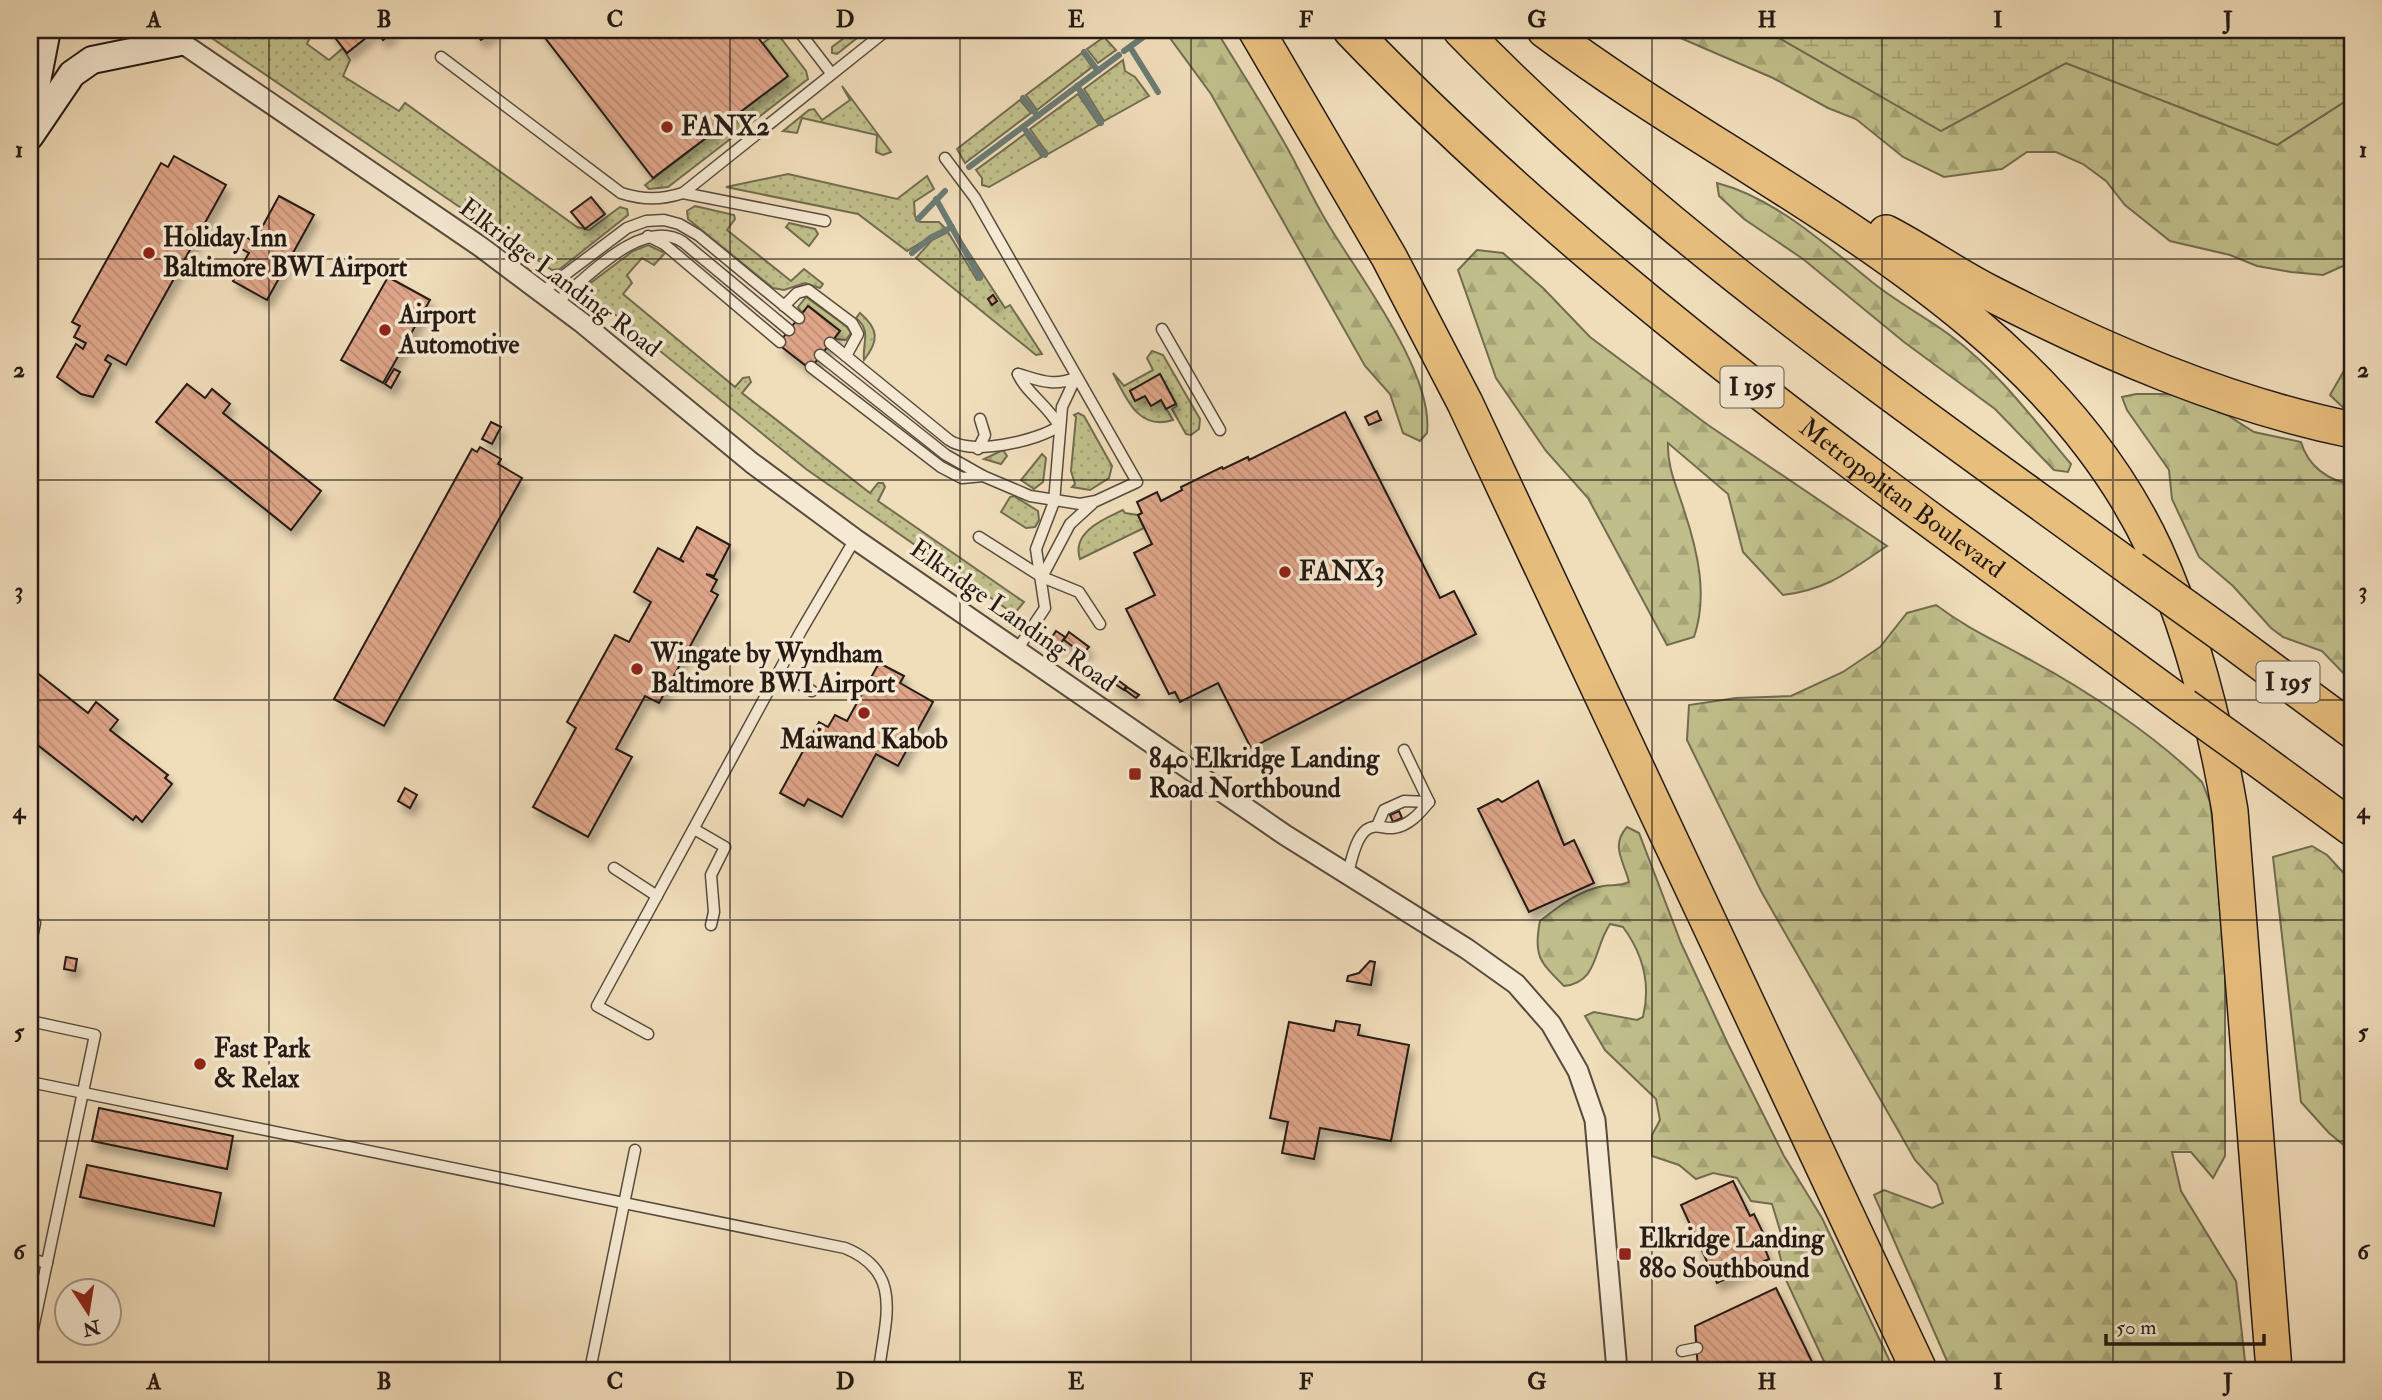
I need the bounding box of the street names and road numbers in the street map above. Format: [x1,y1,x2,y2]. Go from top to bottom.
street label: Elkridge Landing Road [453,192,668,365]
road number: I 195 [1720,366,1784,408]
street label: Metropolitan Boulevard [1793,412,2011,585]
street label: Elkridge Landing Road [904,533,1123,699]
road number: I 195 [2256,662,2320,702]

